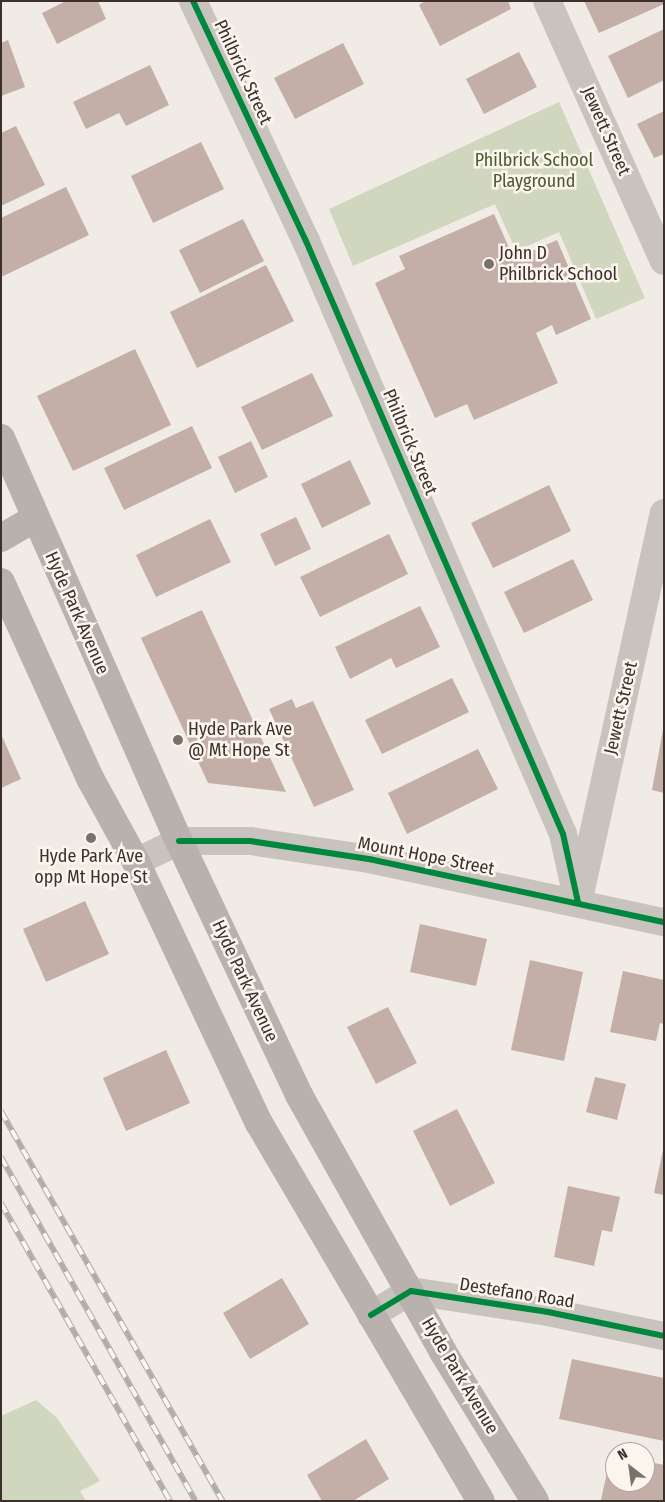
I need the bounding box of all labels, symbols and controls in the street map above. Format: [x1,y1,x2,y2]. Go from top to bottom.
street label: Philbrick Street [209,16,277,128]
street label: Jewett Street [577,83,635,179]
park label: Philbrick School Playground [475,150,593,192]
place label: John D Philbrick School [499,243,617,286]
marker: John D Philbrick School [483,258,495,270]
street label: Philbrick Street [378,386,442,498]
street label: Hyde Park Avenue [40,548,114,678]
street label: Jewett Street [600,659,642,757]
place label: Hyde Park Ave @ Mt Hope St [188,719,292,762]
marker: Hyde Park Ave @ Mt Hope St [172,734,184,746]
marker: Hyde Park Ave opp Mt Hope St [85,832,97,844]
street label: Mount Hope Street [356,832,496,880]
place label: Hyde Park Ave opp Mt Hope St [34,846,148,889]
street label: Hyde Park Avenue [207,917,283,1045]
street label: Destefano Road [458,1273,576,1313]
street label: Hyde Park Avenue [417,1314,503,1438]
north arrow [605,1442,655,1492]
text: N [615,1445,631,1464]

